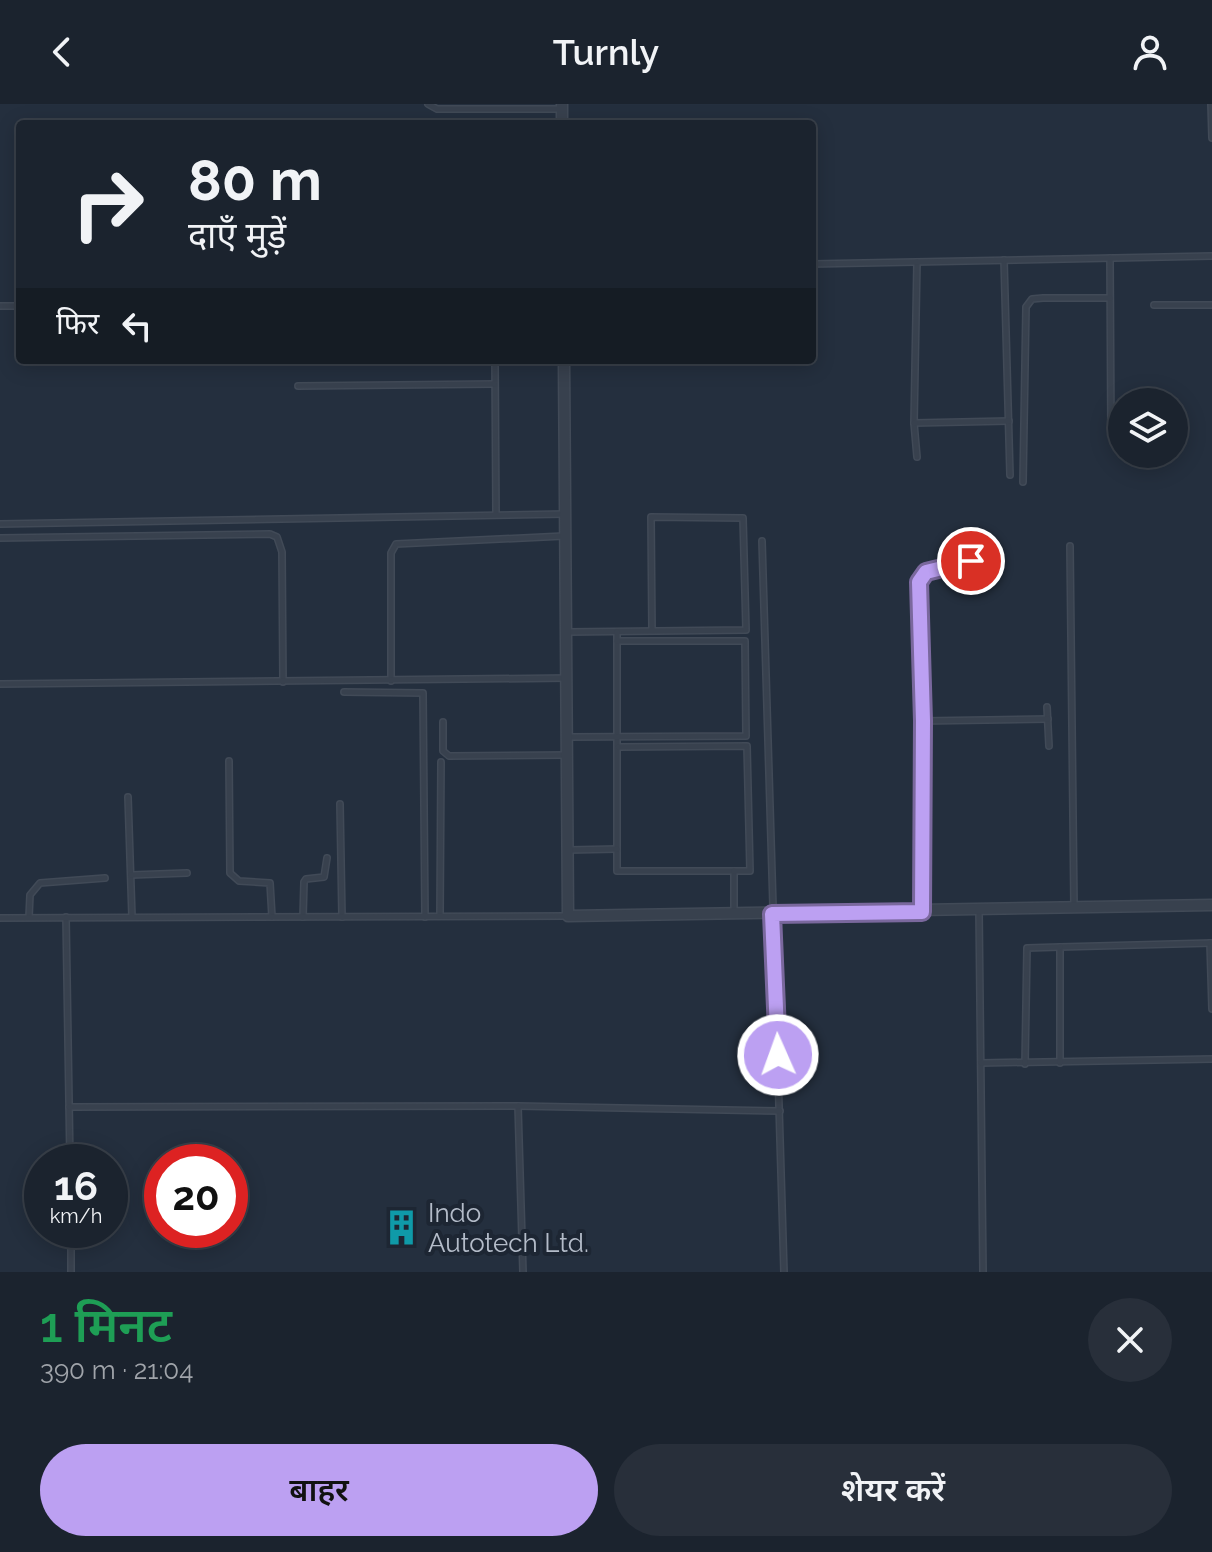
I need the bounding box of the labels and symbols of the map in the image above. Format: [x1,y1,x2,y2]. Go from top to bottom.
pin [937,527,1005,595]
position arrow [736,1013,820,1097]
speed limit sign: 20 [144,1144,248,1248]
place label: Indo Autotech Ltd. [428,1198,589,1258]
building icon: Indo Autotech Ltd. [383,1209,421,1247]

